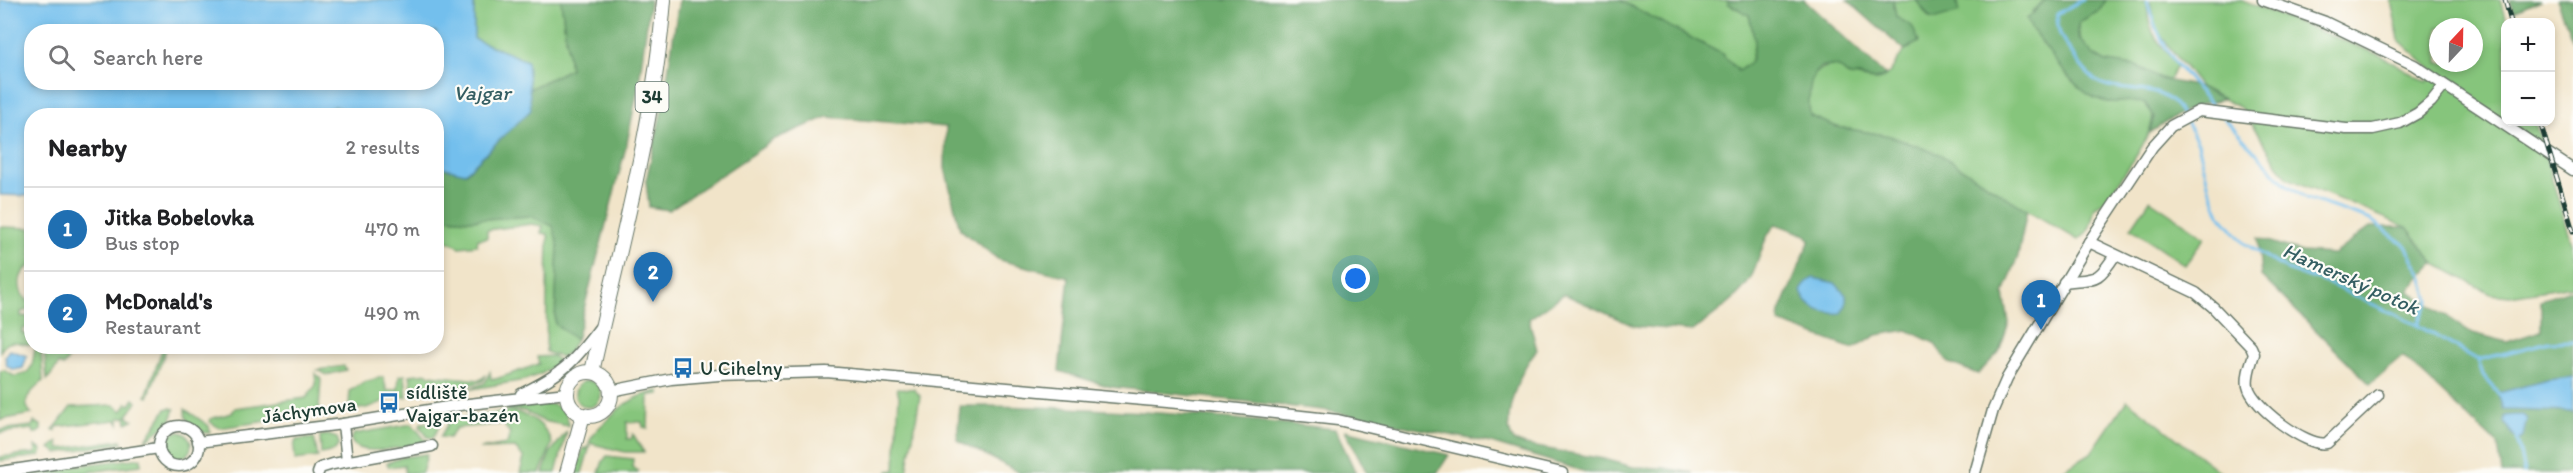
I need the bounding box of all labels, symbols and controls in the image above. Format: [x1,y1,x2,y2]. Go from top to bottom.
north arrow [2429,18,2483,72]
map controls [2501,18,2555,126]
button: + [2501,18,2555,72]
search box [24,24,444,90]
icon: search [45,41,78,74]
text: Search here [93,44,203,71]
button: − [2501,72,2555,126]
water label: Vajgar [454,80,513,105]
road number: 34 [636,82,668,112]
text: Nearby [48,131,127,163]
text: 2 results [346,135,420,159]
text: Jitka Bobelovka [105,204,254,231]
text: 1 [63,217,72,241]
text: 470 m [364,217,420,241]
text: Bus stop [105,231,180,255]
water label: Hamerský potok [2279,237,2424,320]
pin: 2 [634,252,672,302]
your location [1341,264,1370,293]
pin: 1 [2022,280,2060,330]
text: McDonald's [105,288,213,315]
text: 2 [62,301,73,325]
text: 490 m [364,301,420,325]
text: Restaurant [105,315,201,339]
bus stop icon: U Cihelny [671,356,695,380]
place label: U Cihelny [700,356,783,380]
place label: sídliště Vajgar-bazén [406,380,519,427]
street label: Jáchymova [260,391,358,428]
bus stop icon: sídliště Vajgar-bazén [377,391,401,415]

